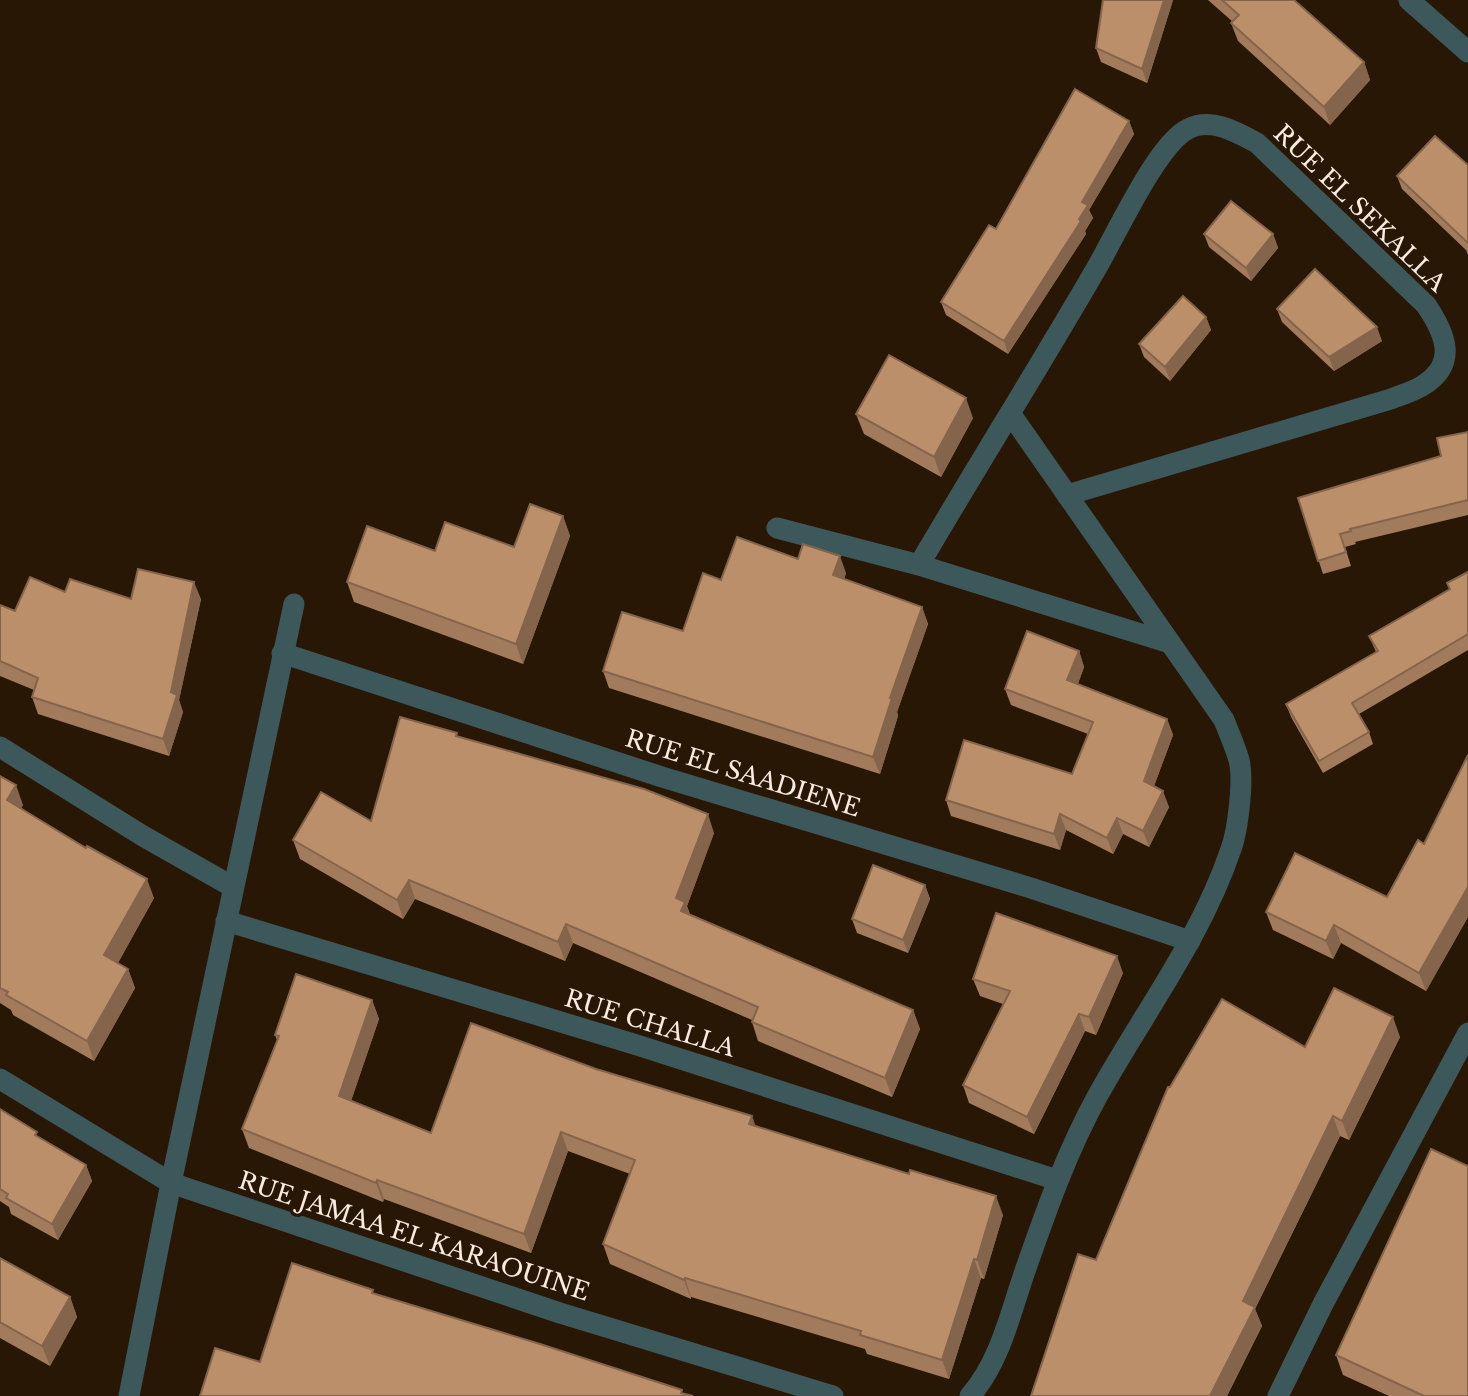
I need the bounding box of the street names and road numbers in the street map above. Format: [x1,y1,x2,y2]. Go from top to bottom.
street label: RUE EL SEKALLA [1268,118,1452,298]
street label: RUE EL SAADIENE [622,723,864,823]
street label: RUE CHALLA [561,983,739,1063]
street label: RUE JAMAA EL KARAOUINE [235,1165,593,1307]

